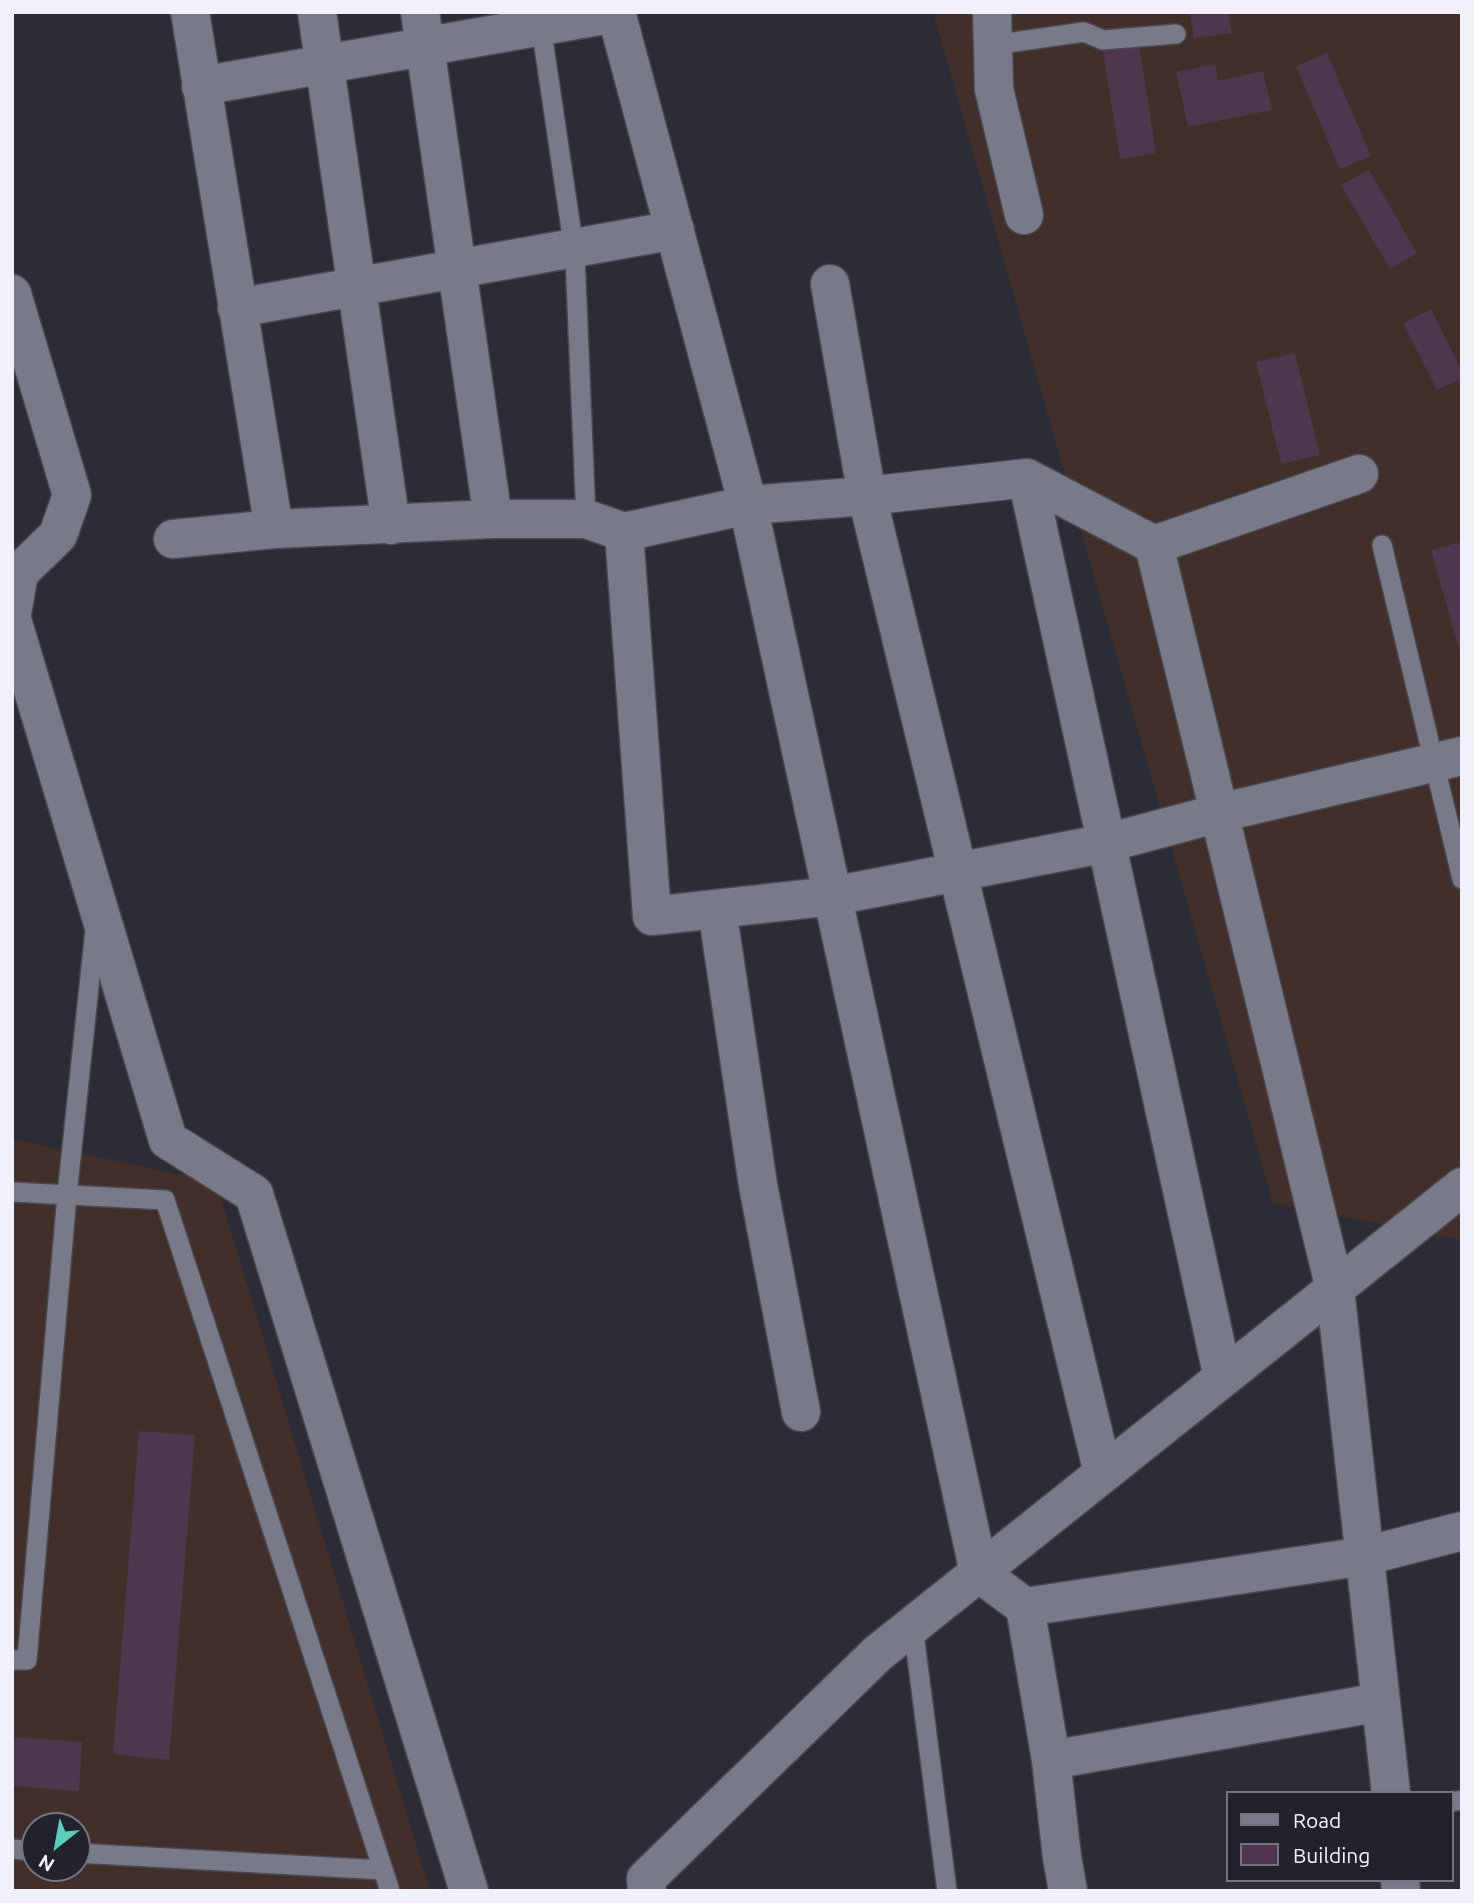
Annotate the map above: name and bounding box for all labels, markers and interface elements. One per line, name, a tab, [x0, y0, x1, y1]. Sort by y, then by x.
legend	[1226, 1791, 1453, 1882]
text: Road	[1293, 1808, 1341, 1832]
north arrow	[21, 1812, 91, 1882]
text: Building	[1293, 1843, 1370, 1867]
text: N	[34, 1850, 58, 1876]

